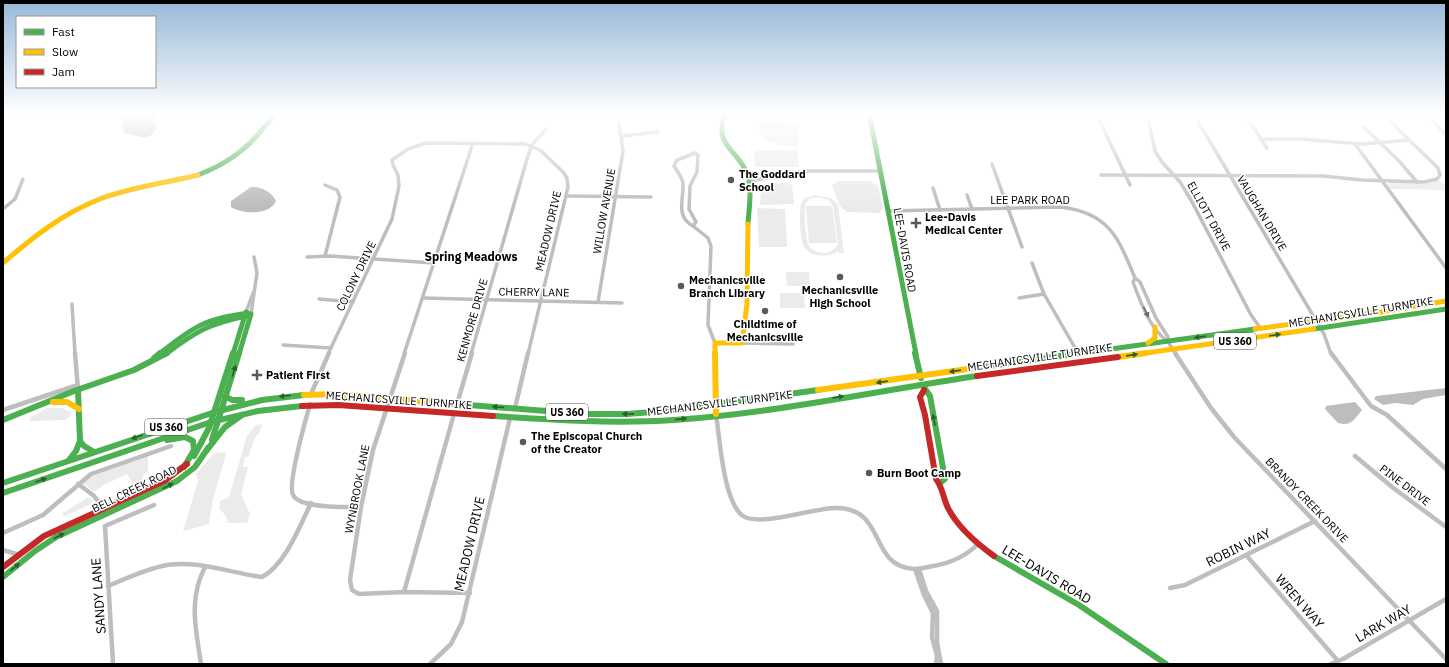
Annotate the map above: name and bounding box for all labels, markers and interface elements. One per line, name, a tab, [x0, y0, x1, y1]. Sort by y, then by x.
legend	[16, 16, 156, 88]
text: Fast	[52, 24, 75, 39]
text: Slow	[52, 44, 78, 59]
text: Jam	[52, 64, 75, 79]
street label: WILLOW AVENUE	[590, 167, 618, 255]
place label: The Goddard School	[739, 167, 806, 194]
street label: VAUGHAN DRIVE	[1234, 173, 1290, 253]
marker: The Goddard School	[726, 175, 736, 185]
street label: ELLIOTT DRIVE	[1184, 179, 1234, 253]
street label: MEADOW DRIVE	[532, 190, 564, 272]
street label: LEE PARK ROAD	[990, 193, 1070, 207]
street label: LEE-DAVIS ROAD	[891, 207, 919, 293]
place label: Lee-Davis Medical Center	[925, 210, 1003, 237]
marker: Lee-Davis Medical Center	[910, 217, 922, 229]
street label: COLONY DRIVE	[333, 239, 379, 313]
district label: Spring Meadows	[424, 249, 518, 264]
marker: Mechanicsville High School	[835, 272, 845, 282]
place label: Mechanicsville Branch Library	[689, 273, 765, 300]
street label: KENMORE DRIVE	[453, 277, 491, 363]
marker: Mechanicsville Branch Library	[676, 281, 686, 291]
place label: Mechanicsville High School	[802, 283, 878, 310]
street label: CHERRY LANE	[498, 284, 570, 300]
street label: MECHANICSVILLE TURNPIKE	[1288, 294, 1434, 330]
marker: Childtime of Mechanicsville	[760, 306, 770, 316]
one-way arrow	[1143, 307, 1149, 318]
place label: Childtime of Mechanicsville	[727, 317, 803, 344]
one-way arrow	[1269, 332, 1281, 338]
road number: US 360	[1214, 333, 1256, 349]
one-way arrow	[1194, 334, 1206, 340]
street label: MECHANICSVILLE TURNPIKE	[966, 340, 1114, 374]
one-way arrow	[1126, 352, 1138, 358]
one-way arrow	[231, 365, 237, 377]
place label: Patient First	[266, 368, 330, 382]
one-way arrow	[949, 368, 961, 374]
marker: Patient First	[251, 369, 263, 381]
one-way arrow	[876, 379, 888, 385]
street label: MECHANICSVILLE TURNPIKE	[646, 387, 794, 419]
street label: MECHANICSVILLE TURNPIKE	[325, 388, 473, 412]
one-way arrow	[279, 393, 291, 399]
one-way arrow	[832, 394, 844, 400]
one-way arrow	[492, 404, 504, 411]
road number: US 360	[546, 404, 588, 420]
one-way arrow	[621, 411, 634, 417]
one-way arrow	[930, 414, 936, 426]
one-way arrow	[675, 416, 687, 422]
road number: US 360	[145, 419, 187, 435]
place label: The Episcopal Church of the Creator	[531, 429, 642, 456]
one-way arrow	[131, 434, 143, 440]
marker: The Episcopal Church of the Creator	[518, 437, 528, 447]
street label: WYNBROOK LANE	[342, 443, 372, 535]
street label: BRANDY CREEK DRIVE	[1263, 454, 1351, 546]
street label: PINE DRIVE	[1377, 461, 1433, 509]
street label: BELL CREEK ROAD	[89, 462, 179, 516]
place label: Burn Boot Camp	[877, 466, 961, 480]
marker: Burn Boot Camp	[864, 468, 874, 478]
one-way arrow	[35, 476, 47, 482]
one-way arrow	[162, 483, 174, 489]
street label: MEADOW DRIVE	[450, 495, 489, 593]
street label: ROBIN WAY	[1203, 524, 1274, 570]
one-way arrow	[53, 533, 65, 539]
street label: LEE-DAVIS ROAD	[999, 541, 1095, 608]
street label: SANDY LANE	[87, 557, 110, 634]
one-way arrow	[9, 562, 20, 571]
street label: WREN WAY	[1271, 571, 1328, 632]
street label: LARK WAY	[1352, 601, 1414, 646]

